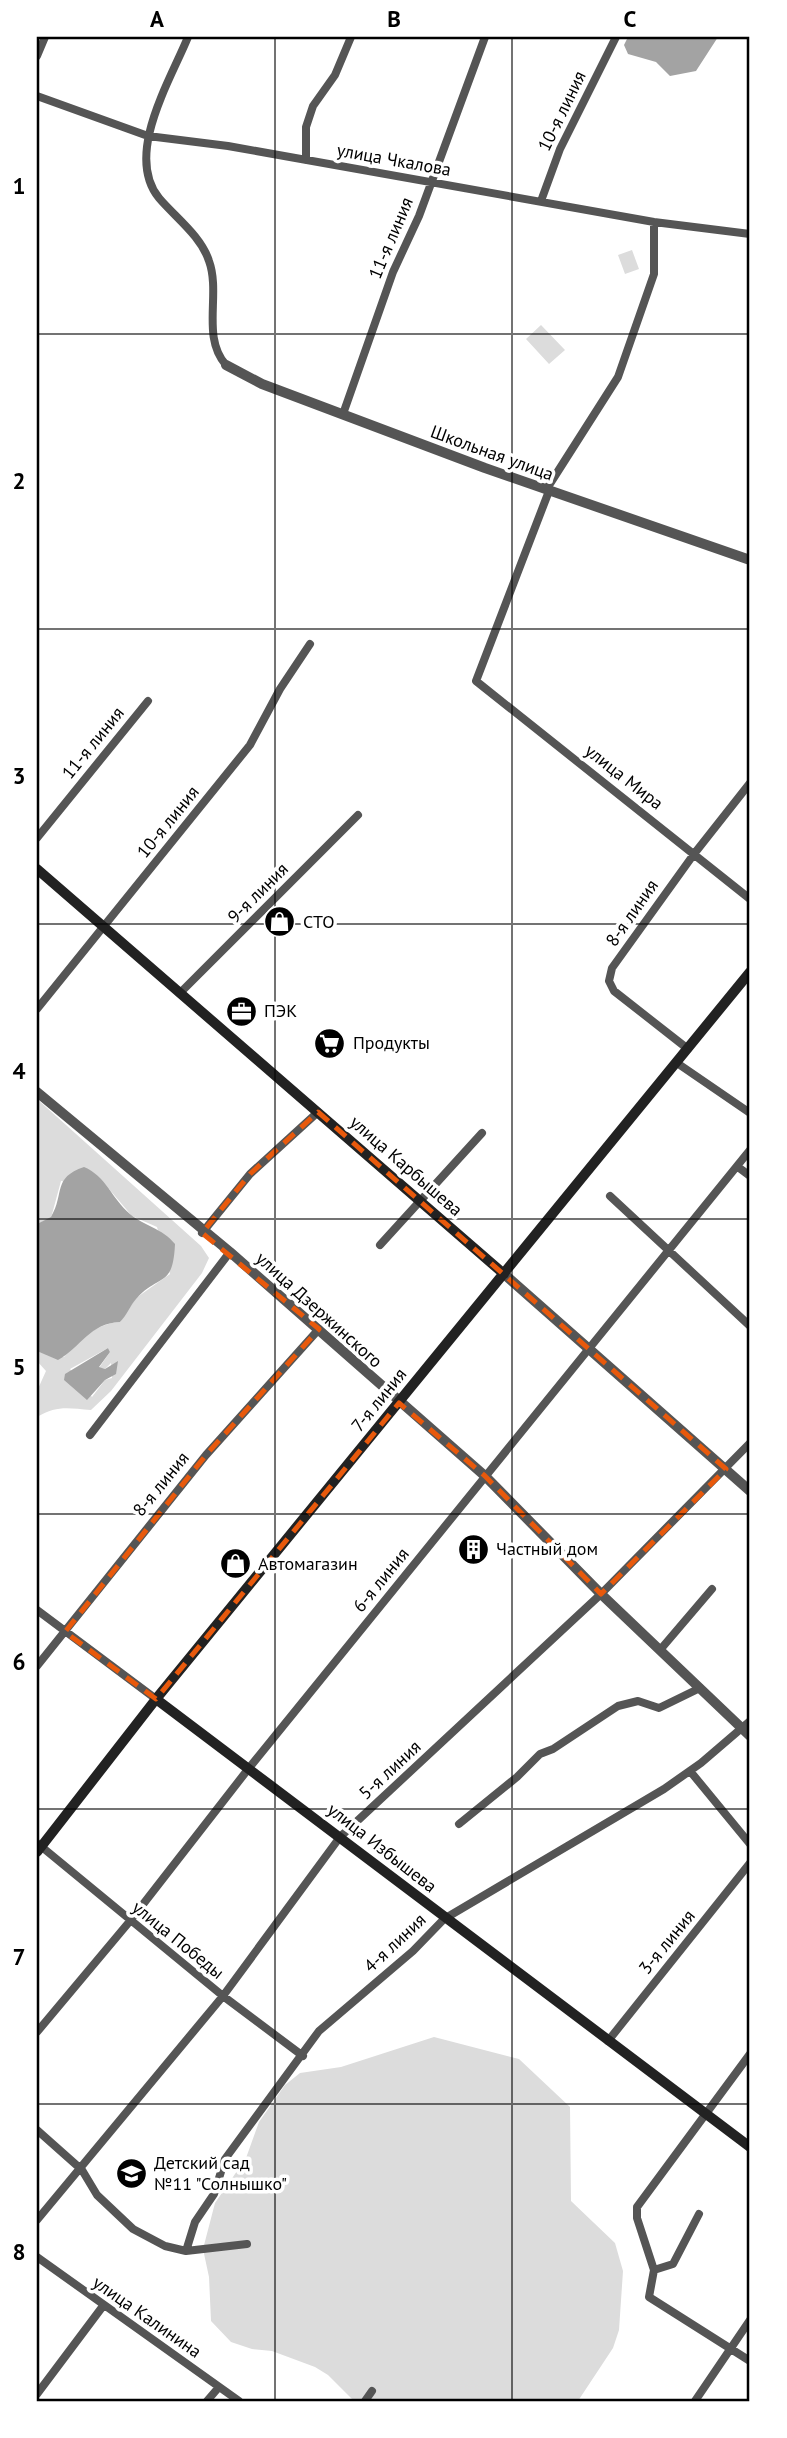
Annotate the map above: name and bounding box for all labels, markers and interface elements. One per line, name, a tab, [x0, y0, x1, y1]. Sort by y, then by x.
text: A	[150, 4, 164, 33]
text: B	[387, 4, 401, 33]
text: C	[624, 4, 637, 33]
street label: 10-я линия	[532, 67, 591, 155]
street label: улица Чкалова	[335, 138, 453, 181]
text: 1	[12, 171, 26, 200]
street label: 11-я линия	[363, 194, 418, 282]
street label: Школьная улица	[428, 420, 557, 485]
text: 2	[12, 466, 26, 495]
street label: 11-я линия	[56, 702, 129, 784]
street label: улица Мира	[580, 739, 668, 814]
text: 3	[12, 761, 26, 790]
street label: 10-я линия	[131, 781, 204, 863]
street label: 9-я линия	[222, 857, 293, 928]
street label: 8-я линия	[600, 875, 663, 951]
shop icon: СТО	[263, 905, 297, 939]
place label: СТО	[303, 910, 335, 933]
office icon: ПЭК	[224, 994, 258, 1028]
place label: ПЭК	[264, 999, 297, 1022]
supermarket icon: Продукты	[313, 1026, 347, 1060]
place label: Продукты	[353, 1031, 430, 1054]
text: 4	[12, 1056, 26, 1085]
street label: улица Карбышева	[345, 1110, 467, 1221]
street label: улица Дзержинского	[251, 1247, 387, 1373]
text: 5	[12, 1352, 26, 1381]
street label: 7-я линия	[346, 1363, 411, 1436]
street label: 8-я линия	[128, 1447, 194, 1521]
building icon: Частный дом	[456, 1532, 490, 1566]
place label: Частный дом	[496, 1537, 598, 1560]
street label: 6-я линия	[348, 1543, 414, 1617]
shop icon: Автомагазин	[218, 1547, 252, 1581]
place label: Автомагазин	[258, 1552, 358, 1575]
text: 6	[12, 1647, 26, 1676]
street label: 5-я линия	[354, 1735, 426, 1804]
street label: улица Избышева	[323, 1798, 442, 1898]
street label: улица Победы	[128, 1895, 229, 1984]
street label: 3-я линия	[634, 1905, 700, 1979]
street label: 4-я линия	[359, 1908, 431, 1977]
text: 7	[12, 1942, 26, 1971]
place label: Детский сад №11 "Солнышко"	[154, 2151, 287, 2195]
school or university icon: Детский сад №11 "Солнышко"	[114, 2156, 148, 2190]
text: 8	[12, 2237, 26, 2266]
street label: улица Калинина	[88, 2271, 206, 2363]

